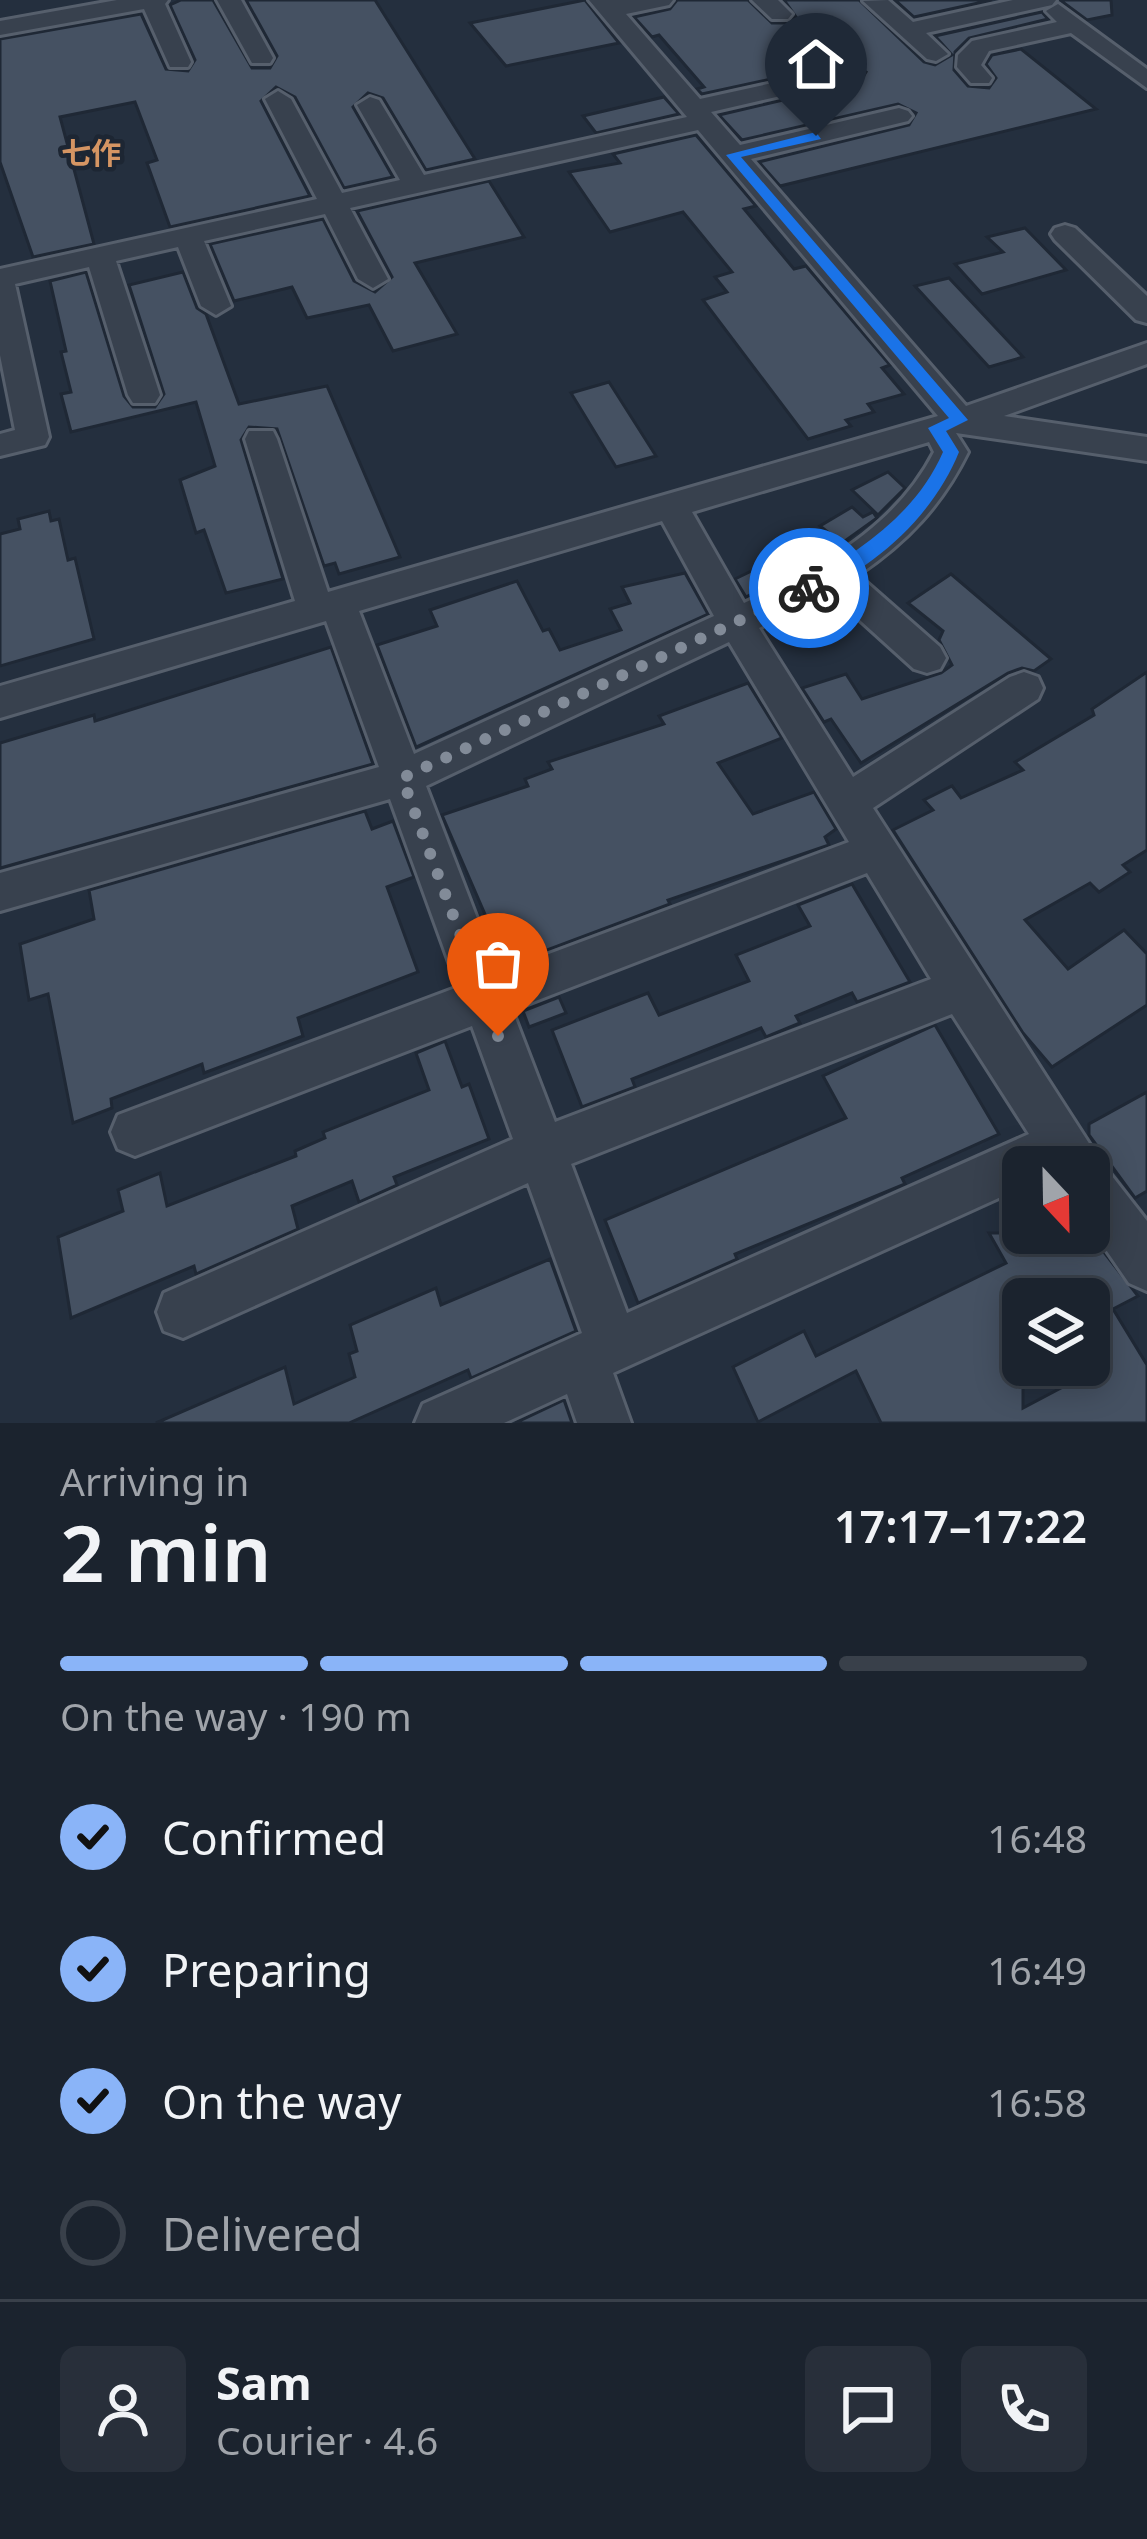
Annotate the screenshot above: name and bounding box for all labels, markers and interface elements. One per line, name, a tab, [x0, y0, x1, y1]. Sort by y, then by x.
pin	[765, 13, 867, 136]
icon: home	[783, 31, 849, 97]
district label: 七作	[61, 132, 121, 173]
courier	[749, 528, 869, 648]
icon: bike	[776, 555, 842, 621]
pin	[447, 913, 549, 1036]
icon: bag	[465, 931, 531, 997]
north arrow	[1002, 1146, 1110, 1254]
map controls	[1002, 1146, 1110, 1386]
button: layers	[1002, 1278, 1110, 1386]
text: Arriving in	[60, 1454, 249, 1507]
text: 17:17–17:22	[834, 1495, 1087, 1556]
text: 2 min	[60, 1499, 272, 1605]
text: On the way · 190 m	[60, 1689, 412, 1742]
icon: check	[60, 1804, 126, 1870]
text: Confirmed	[162, 1807, 386, 1868]
text: 16:48	[987, 1811, 1087, 1864]
icon: check	[60, 1936, 126, 2002]
text: Preparing	[162, 1939, 371, 2000]
text: 16:49	[987, 1943, 1087, 1996]
icon: check	[60, 2068, 126, 2134]
text: On the way	[162, 2071, 401, 2132]
text: 16:58	[987, 2075, 1087, 2128]
text: Delivered	[162, 2203, 362, 2264]
button: person	[60, 2346, 186, 2472]
button: chat	[805, 2346, 931, 2472]
button: phone	[961, 2346, 1087, 2472]
text: Sam	[216, 2352, 312, 2413]
text: Courier · 4.6	[216, 2413, 438, 2466]

